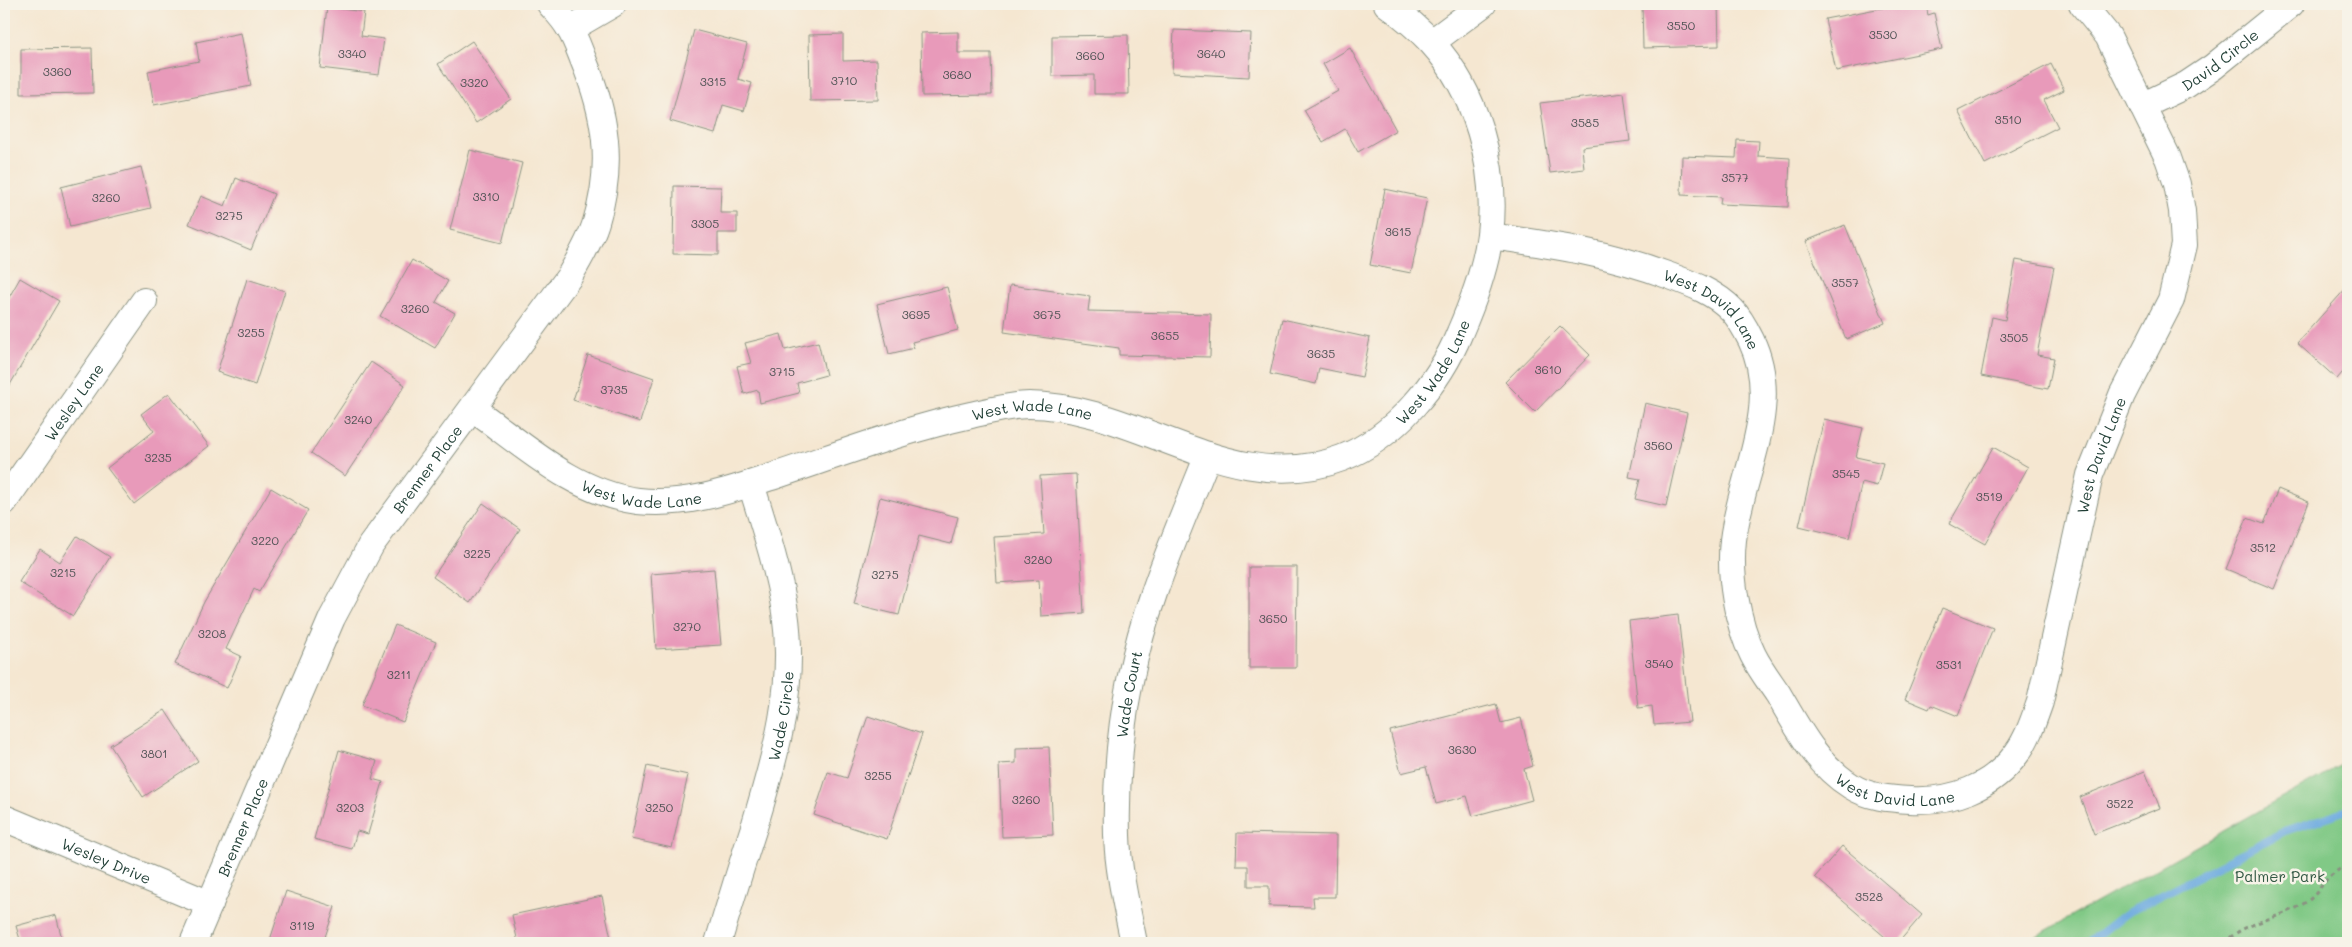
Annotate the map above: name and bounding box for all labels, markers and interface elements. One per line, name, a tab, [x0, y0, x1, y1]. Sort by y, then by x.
house number: 3550	[1667, 17, 1696, 33]
street label: David Circle	[2178, 24, 2262, 95]
house number: 3530	[1869, 26, 1898, 42]
house number: 3340	[338, 45, 367, 61]
house number: 3640	[1197, 45, 1226, 61]
house number: 3660	[1076, 47, 1105, 63]
house number: 3360	[43, 63, 72, 79]
house number: 3680	[943, 66, 972, 82]
house number: 3710	[831, 72, 858, 88]
house number: 3315	[700, 73, 726, 89]
house number: 3320	[460, 74, 489, 90]
house number: 3510	[1995, 111, 2022, 127]
house number: 3585	[1571, 114, 1599, 130]
house number: 3577	[1721, 169, 1749, 185]
house number: 3310	[473, 188, 500, 204]
house number: 3260	[92, 189, 121, 205]
house number: 3275	[215, 207, 243, 223]
house number: 3305	[691, 215, 719, 231]
house number: 3615	[1385, 223, 1411, 239]
street label: West David Lane	[1661, 265, 1764, 353]
house number: 3557	[1831, 274, 1859, 290]
house number: 3260	[401, 300, 430, 316]
house number: 3695	[902, 306, 930, 322]
house number: 3675	[1033, 306, 1061, 322]
street label: West Wade Lane	[1391, 317, 1474, 429]
house number: 3255	[237, 324, 265, 340]
house number: 3655	[1151, 327, 1179, 343]
house number: 3505	[2000, 329, 2028, 345]
house number: 3635	[1307, 345, 1335, 361]
street label: Wesley Lane	[40, 359, 108, 445]
house number: 3610	[1534, 361, 1562, 377]
house number: 3715	[769, 363, 795, 379]
house number: 3735	[600, 381, 628, 397]
street label: West David Lane	[2072, 394, 2130, 515]
street label: West Wade Lane	[970, 395, 1095, 425]
house number: 3240	[344, 411, 373, 427]
street label: Brenner Place	[388, 421, 467, 517]
house number: 3560	[1644, 437, 1673, 453]
house number: 3235	[144, 449, 172, 465]
house number: 3545	[1832, 465, 1860, 481]
street label: West Wade Lane	[578, 475, 703, 512]
house number: 3519	[1976, 488, 2002, 504]
house number: 3220	[251, 532, 279, 548]
house number: 3512	[2250, 539, 2276, 555]
house number: 3225	[463, 545, 491, 561]
house number: 3280	[1024, 551, 1053, 567]
house number: 3215	[50, 564, 76, 580]
house number: 3275	[871, 566, 899, 582]
house number: 3650	[1259, 610, 1288, 626]
house number: 3270	[673, 618, 701, 634]
house number: 3208	[198, 625, 226, 641]
street label: Wade Court	[1111, 649, 1146, 739]
house number: 3540	[1645, 655, 1674, 671]
house number: 3531	[1936, 656, 1962, 672]
house number: 3211	[387, 666, 411, 682]
street label: Wade Circle	[763, 670, 798, 763]
house number: 3630	[1448, 741, 1477, 757]
house number: 3801	[140, 745, 168, 761]
house number: 3255	[864, 767, 892, 783]
street label: West David Lane	[1832, 769, 1957, 810]
street label: Brenner Place	[213, 775, 272, 879]
house number: 3260	[1012, 791, 1041, 807]
house number: 3522	[2106, 795, 2134, 811]
house number: 3203	[336, 799, 364, 815]
house number: 3250	[645, 799, 674, 815]
street label: Wesley Drive	[59, 833, 154, 888]
park label: Palmer Park	[2235, 866, 2325, 886]
house number: 3528	[1855, 888, 1883, 904]
house number: 3119	[290, 917, 314, 933]

